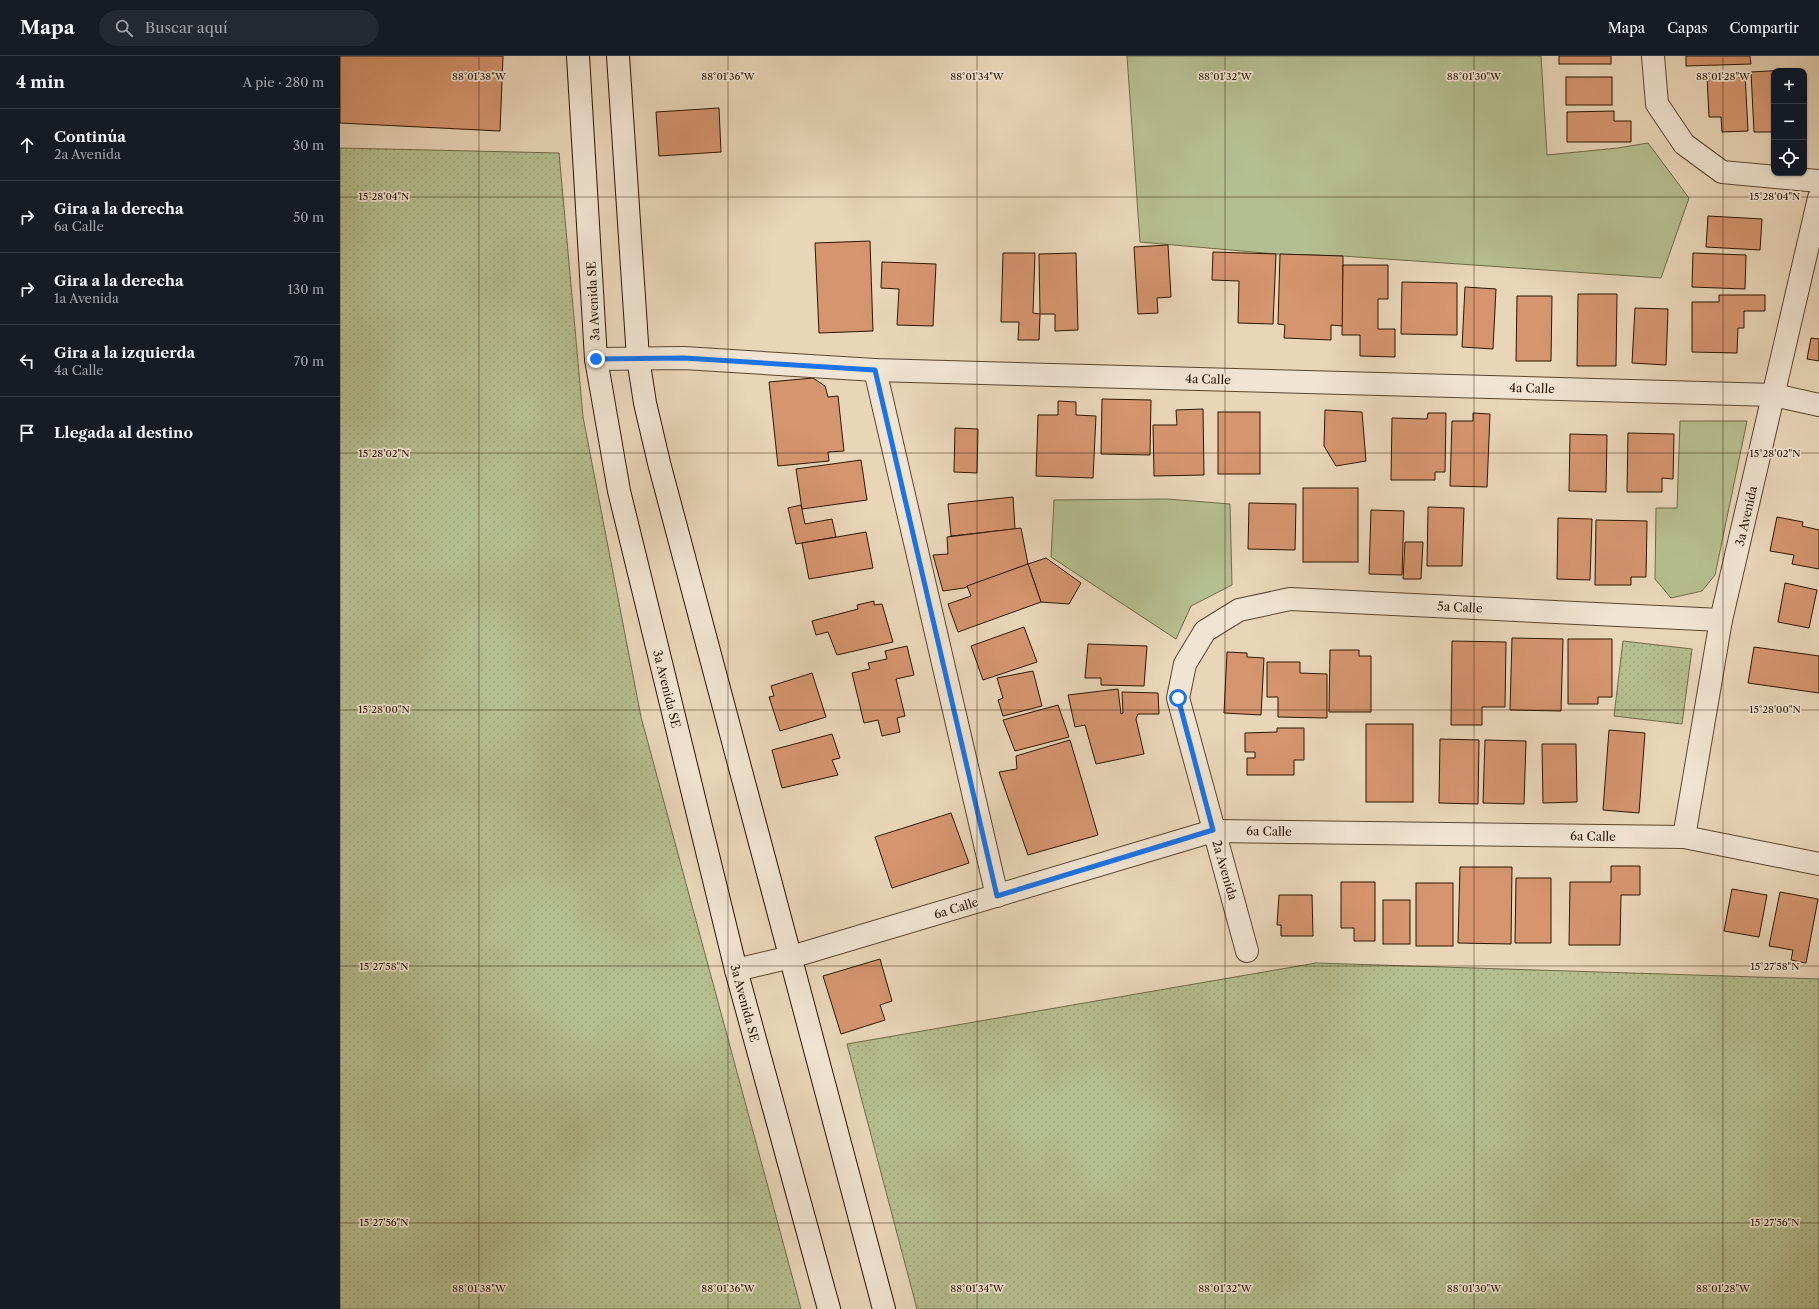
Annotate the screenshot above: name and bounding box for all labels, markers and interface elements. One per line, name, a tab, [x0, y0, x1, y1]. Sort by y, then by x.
search box	[99, 10, 379, 46]
text: Mapa	[20, 16, 75, 39]
icon: search	[113, 17, 135, 39]
text: Buscar aquí	[145, 18, 228, 37]
text: Mapa	[1608, 19, 1645, 37]
text: Capas	[1667, 19, 1708, 37]
text: Compartir	[1730, 19, 1799, 37]
map controls	[1771, 68, 1807, 176]
button: +	[1771, 68, 1807, 104]
text: 88°01'38"W	[452, 70, 507, 83]
text: 88°01'36"W	[701, 70, 756, 83]
text: 88°01'34"W	[950, 70, 1005, 83]
text: 88°01'32"W	[1198, 70, 1253, 83]
text: 88°01'30"W	[1447, 70, 1502, 83]
text: 88°01'28"W	[1696, 70, 1751, 83]
text: 4 min	[16, 72, 65, 92]
text: A pie · 280 m	[243, 74, 324, 90]
button: −	[1771, 104, 1807, 140]
text: Continúa	[54, 127, 126, 146]
icon: ahead	[16, 134, 38, 156]
text: 30 m	[293, 137, 324, 153]
button: locate	[1771, 140, 1807, 176]
text: 2a Avenida	[54, 146, 121, 162]
text: 15°28'04"N	[359, 190, 409, 203]
text: 15°28'04"N	[1750, 190, 1800, 203]
text: Gira a la derecha	[54, 199, 184, 218]
icon: right	[16, 206, 38, 228]
text: 50 m	[293, 209, 324, 225]
text: 6a Calle	[54, 218, 104, 234]
street label: 3a Avenida SE	[583, 261, 603, 341]
text: Gira a la derecha	[54, 271, 184, 290]
icon: right	[16, 278, 38, 300]
text: 130 m	[288, 281, 324, 297]
text: 1a Avenida	[54, 290, 119, 306]
text: Gira a la izquierda	[54, 343, 195, 362]
icon: left	[16, 350, 38, 372]
route end	[587, 350, 605, 368]
text: 70 m	[294, 353, 324, 369]
text: 4a Calle	[54, 362, 104, 378]
street label: 4a Calle	[1185, 371, 1231, 387]
street label: 4a Calle	[1509, 380, 1555, 396]
icon: arrive	[16, 422, 38, 444]
text: Llegada al destino	[54, 423, 193, 442]
text: 15°28'02"N	[359, 447, 409, 460]
text: 15°28'02"N	[1750, 447, 1800, 460]
street label: 3a Avenida	[1732, 484, 1760, 548]
street label: 5a Calle	[1437, 598, 1483, 616]
street label: 3a Avenida SE	[650, 648, 684, 730]
route start	[1169, 689, 1187, 707]
text: 15°28'00"N	[358, 703, 410, 716]
text: 15°28'00"N	[1749, 703, 1801, 716]
street label: 6a Calle	[1246, 823, 1292, 839]
street label: 6a Calle	[1570, 828, 1616, 844]
street label: 2a Avenida	[1209, 838, 1241, 902]
street label: 6a Calle	[932, 894, 980, 922]
text: 15°27'58"N	[359, 960, 409, 973]
text: 15°27'58"N	[1750, 960, 1800, 973]
street label: 3a Avenida SE	[727, 962, 763, 1044]
text: 15°27'56"N	[360, 1216, 408, 1229]
text: 15°27'56"N	[1751, 1216, 1799, 1229]
text: 88°01'38"W	[452, 1282, 507, 1295]
text: 88°01'36"W	[701, 1282, 756, 1295]
text: 88°01'34"W	[950, 1282, 1005, 1295]
text: 88°01'32"W	[1198, 1282, 1253, 1295]
text: 88°01'30"W	[1447, 1282, 1502, 1295]
text: 88°01'28"W	[1696, 1282, 1751, 1295]

